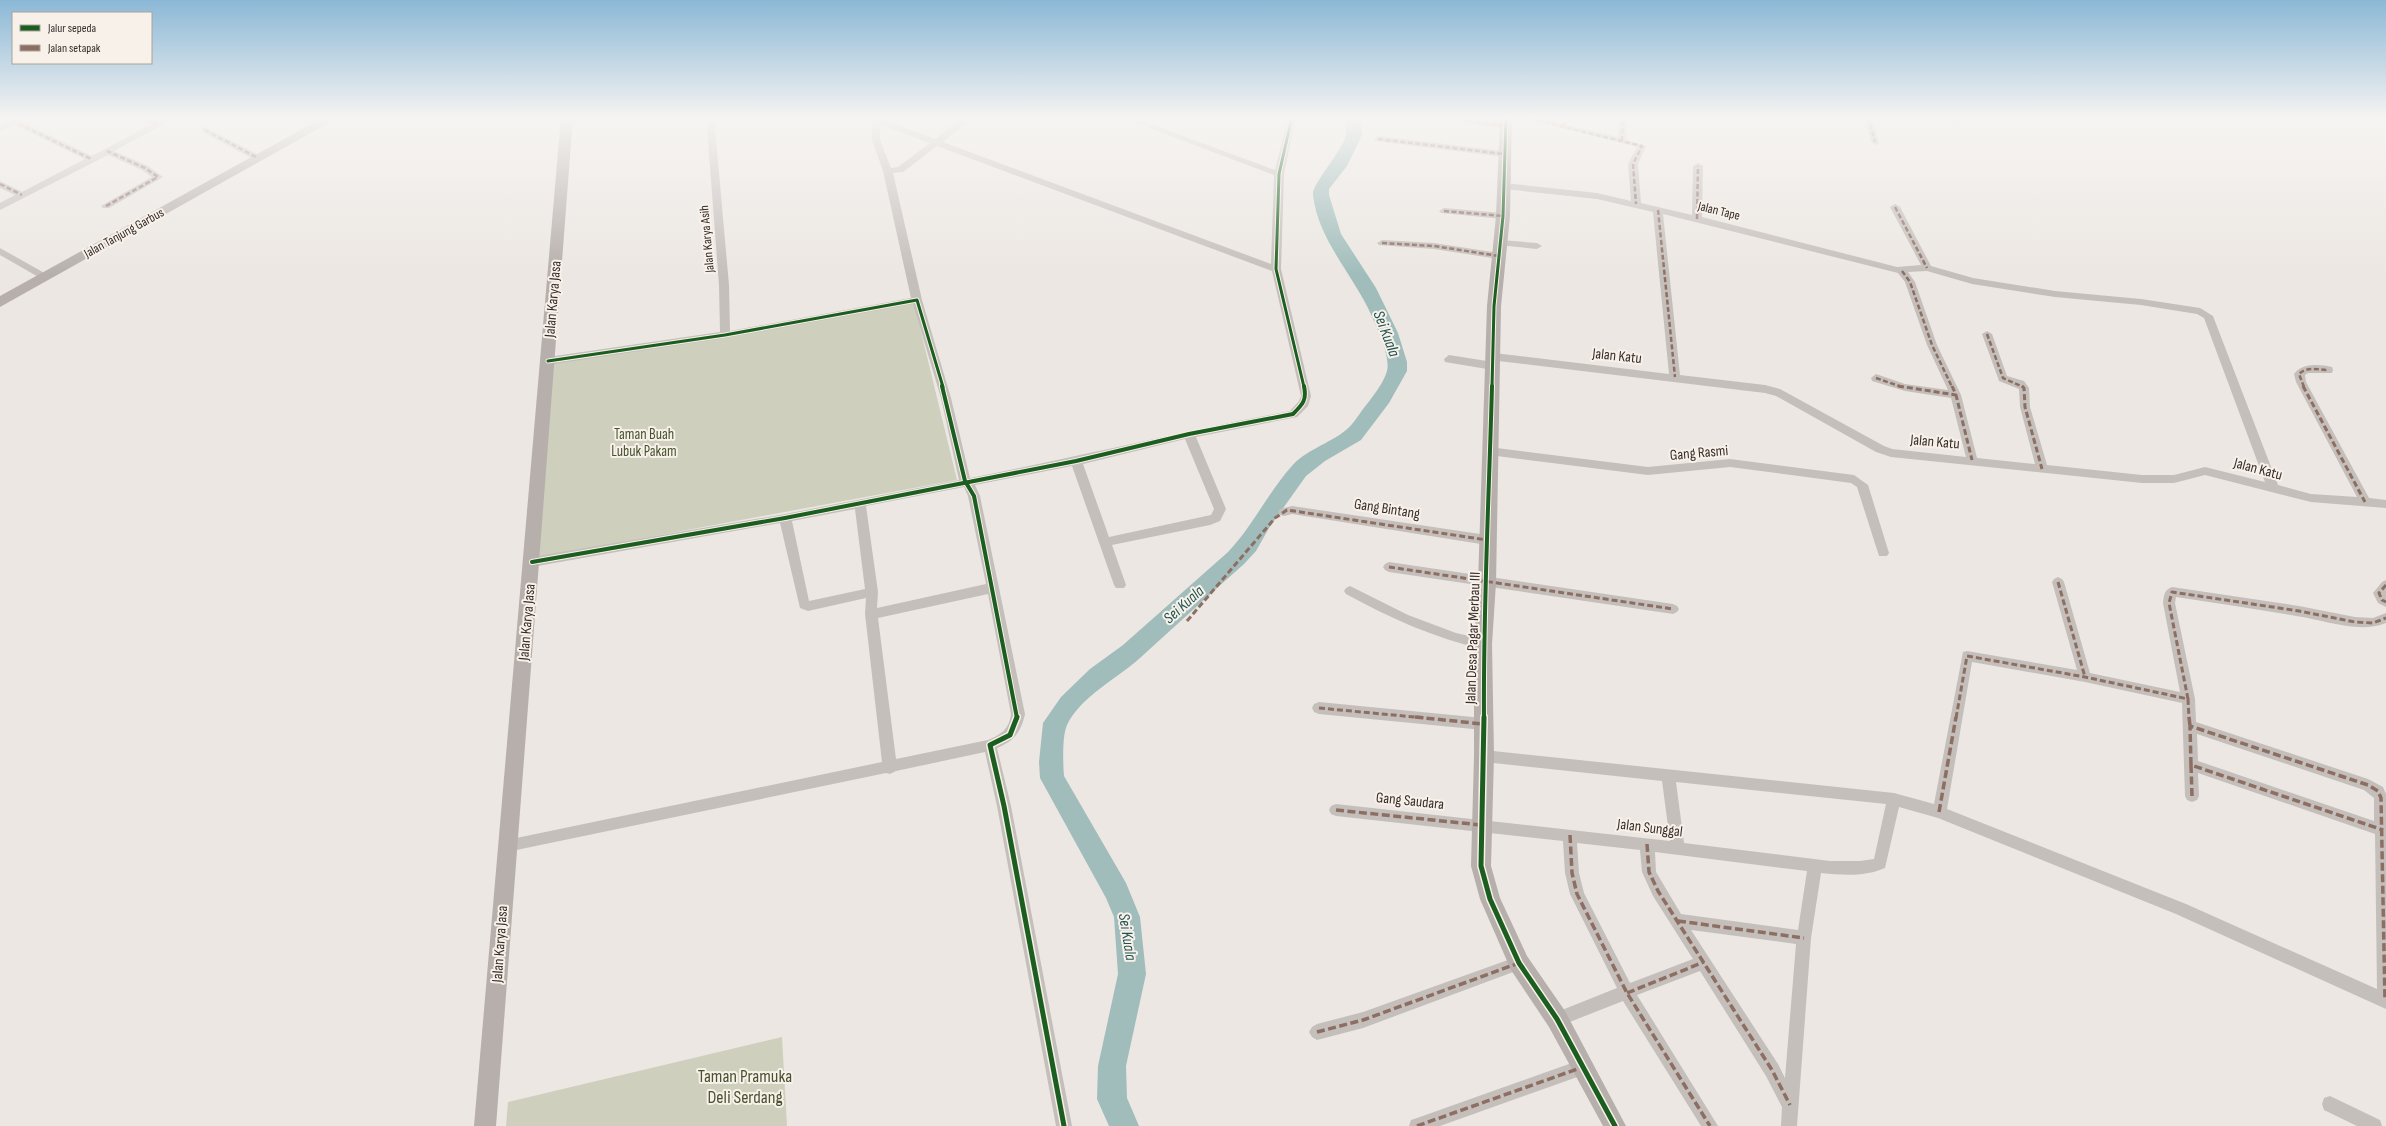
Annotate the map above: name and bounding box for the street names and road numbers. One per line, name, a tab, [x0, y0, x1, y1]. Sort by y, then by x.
street label: Jalan Tape	[1695, 198, 1742, 224]
street label: Jalan Tanjung Garbus	[80, 204, 167, 262]
street label: Jalan Karya Asih	[696, 205, 718, 274]
street label: Jalan Karya Jasa	[540, 260, 566, 339]
street label: Jalan Katu	[1590, 344, 1643, 368]
street label: Jalan Katu	[1908, 430, 1961, 454]
street label: Gang Rasmi	[1669, 441, 1729, 465]
street label: Jalan Katu	[2231, 453, 2284, 485]
street label: Gang Bintang	[1353, 494, 1421, 524]
street label: Jalan Desa Pagar Merbau III	[1461, 572, 1485, 705]
street label: Jalan Karya Jasa	[514, 583, 540, 662]
street label: Gang Saudara	[1375, 788, 1445, 814]
street label: Jalan Sunggal	[1615, 814, 1684, 841]
street label: Jalan Karya Jasa	[488, 905, 512, 984]

